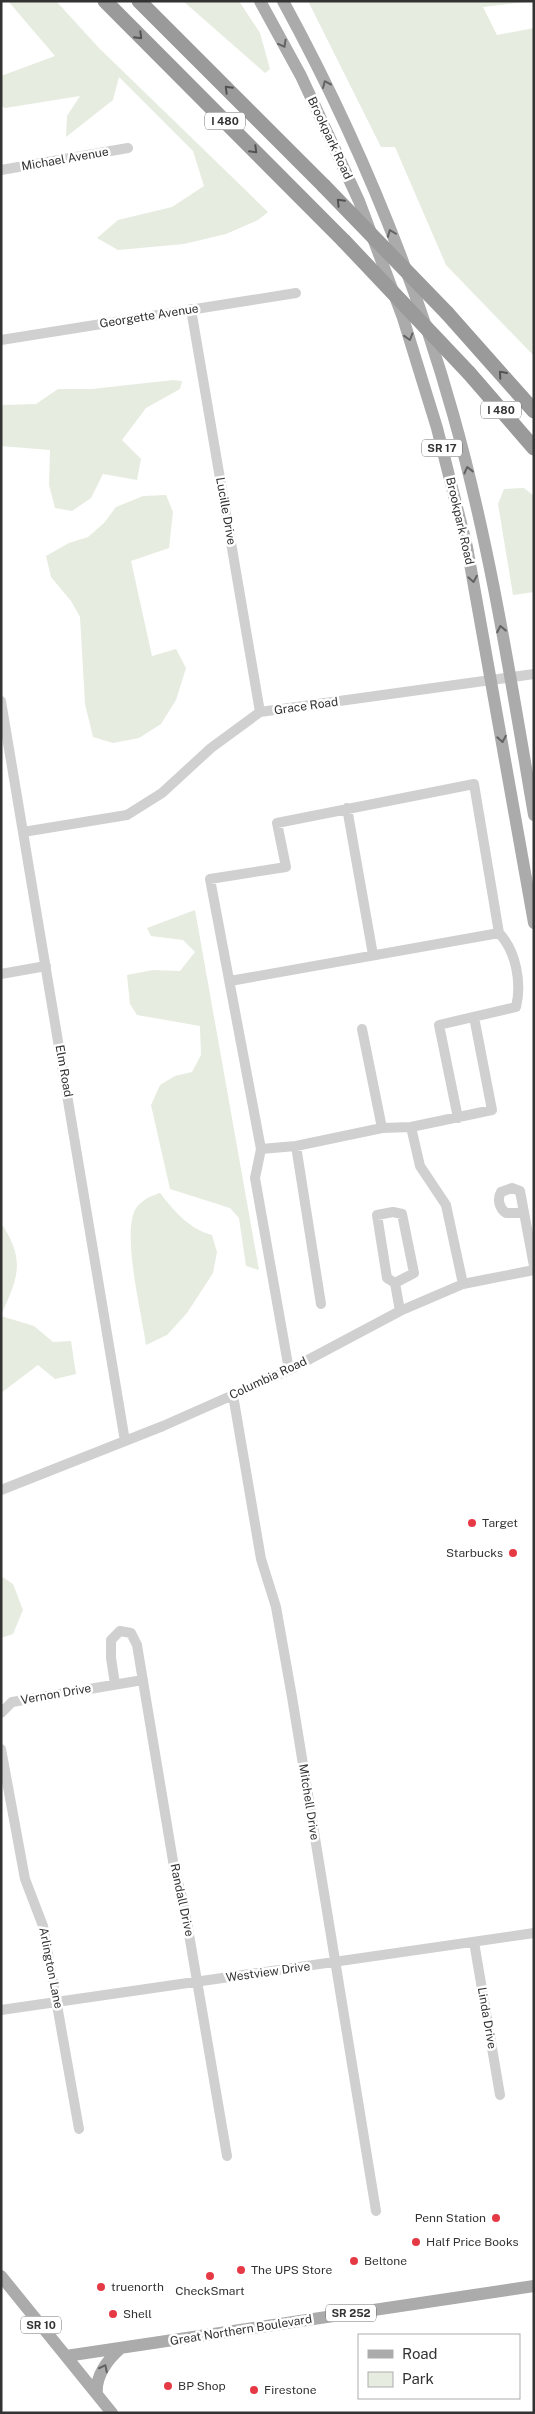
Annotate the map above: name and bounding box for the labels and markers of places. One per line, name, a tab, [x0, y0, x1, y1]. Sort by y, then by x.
place label: Target	[482, 1516, 518, 1530]
marker: Target	[466, 1517, 478, 1529]
place label: Starbucks	[446, 1546, 503, 1560]
marker: Starbucks	[507, 1547, 519, 1559]
place label: Penn Station	[415, 2211, 486, 2225]
marker: Penn Station	[490, 2212, 502, 2224]
place label: Half Price Books	[426, 2235, 519, 2249]
marker: Half Price Books	[410, 2236, 422, 2248]
place label: Beltone	[364, 2254, 407, 2268]
marker: Beltone	[348, 2255, 360, 2267]
place label: The UPS Store	[251, 2263, 333, 2277]
marker: The UPS Store	[235, 2264, 247, 2276]
marker: CheckSmart	[204, 2270, 216, 2282]
place label: truenorth	[111, 2280, 164, 2294]
marker: truenorth	[95, 2281, 107, 2293]
place label: CheckSmart	[175, 2284, 245, 2298]
place label: Shell	[123, 2307, 152, 2321]
marker: Shell	[107, 2308, 119, 2320]
place label: BP Shop	[178, 2379, 226, 2393]
marker: BP Shop	[162, 2380, 174, 2392]
place label: Firestone	[264, 2383, 317, 2397]
marker: Firestone	[248, 2384, 260, 2396]

